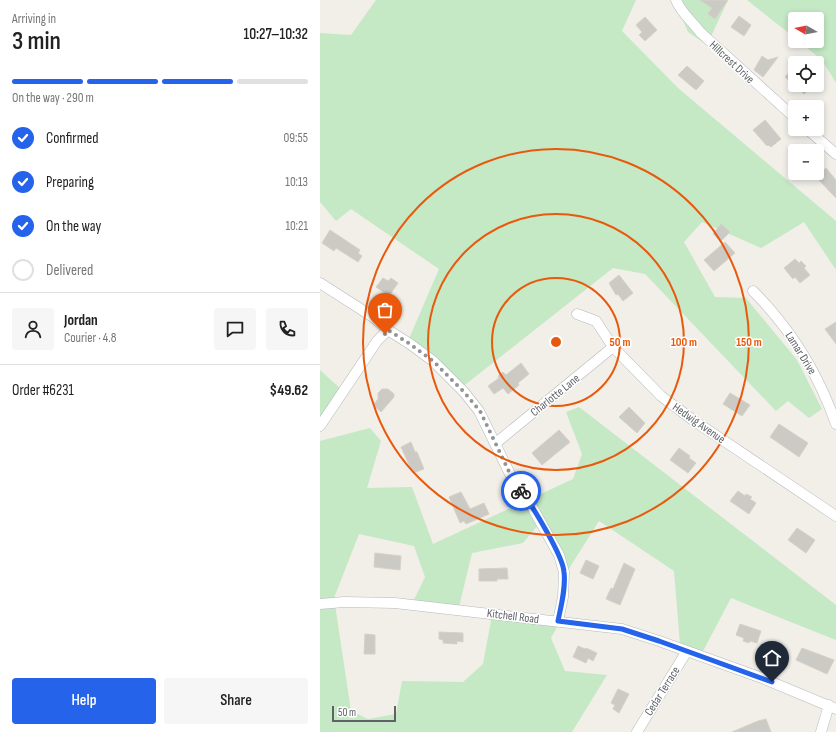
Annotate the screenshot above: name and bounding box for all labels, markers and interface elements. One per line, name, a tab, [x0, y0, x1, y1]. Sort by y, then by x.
text: Arriving in	[12, 11, 56, 27]
north arrow	[788, 12, 824, 48]
map controls	[788, 12, 824, 180]
text: 10:27–10:32	[244, 25, 308, 44]
text: 3 min	[12, 26, 61, 57]
street label: Hillcrest Drive	[706, 38, 758, 87]
button: locate	[788, 56, 824, 92]
text: On the way · 290 m	[12, 90, 94, 106]
button: +	[788, 100, 824, 136]
icon: check	[12, 127, 34, 149]
text: Confirmed	[46, 129, 99, 148]
text: 09:55	[284, 130, 308, 146]
button: −	[788, 144, 824, 180]
icon: check	[12, 171, 34, 193]
text: Preparing	[46, 173, 94, 192]
text: 10:13	[285, 174, 308, 190]
icon: check	[12, 215, 34, 237]
text: On the way	[46, 217, 101, 236]
text: 10:21	[285, 218, 308, 234]
text: Delivered	[46, 261, 93, 280]
pin	[368, 293, 402, 334]
icon: bag	[374, 299, 396, 321]
button: person	[12, 308, 54, 350]
button: chat	[214, 308, 256, 350]
button: phone	[266, 308, 308, 350]
text: Jordan	[64, 311, 98, 330]
street label: Lamar Drive	[782, 329, 820, 378]
text: Courier · 4.8	[64, 330, 116, 346]
centre of rings	[549, 335, 563, 349]
text: 50 m	[610, 335, 630, 350]
text: 100 m	[671, 335, 697, 350]
text: 150 m	[736, 335, 762, 350]
street label: Charlotte Lane	[528, 371, 583, 420]
text: Order #6231	[12, 381, 74, 400]
text: $49.62	[270, 381, 308, 400]
street label: Hedwig Avenue	[669, 400, 728, 447]
courier	[501, 471, 541, 511]
icon: bike	[510, 480, 532, 502]
street label: Kitchell Road	[486, 606, 540, 627]
pin	[755, 641, 789, 682]
icon: home	[761, 647, 783, 669]
street label: Cedar Terrace	[641, 664, 684, 719]
button: Help	[12, 678, 156, 724]
button: Share	[164, 678, 308, 724]
scale bar	[332, 704, 396, 723]
text: 50 m	[338, 706, 356, 719]

